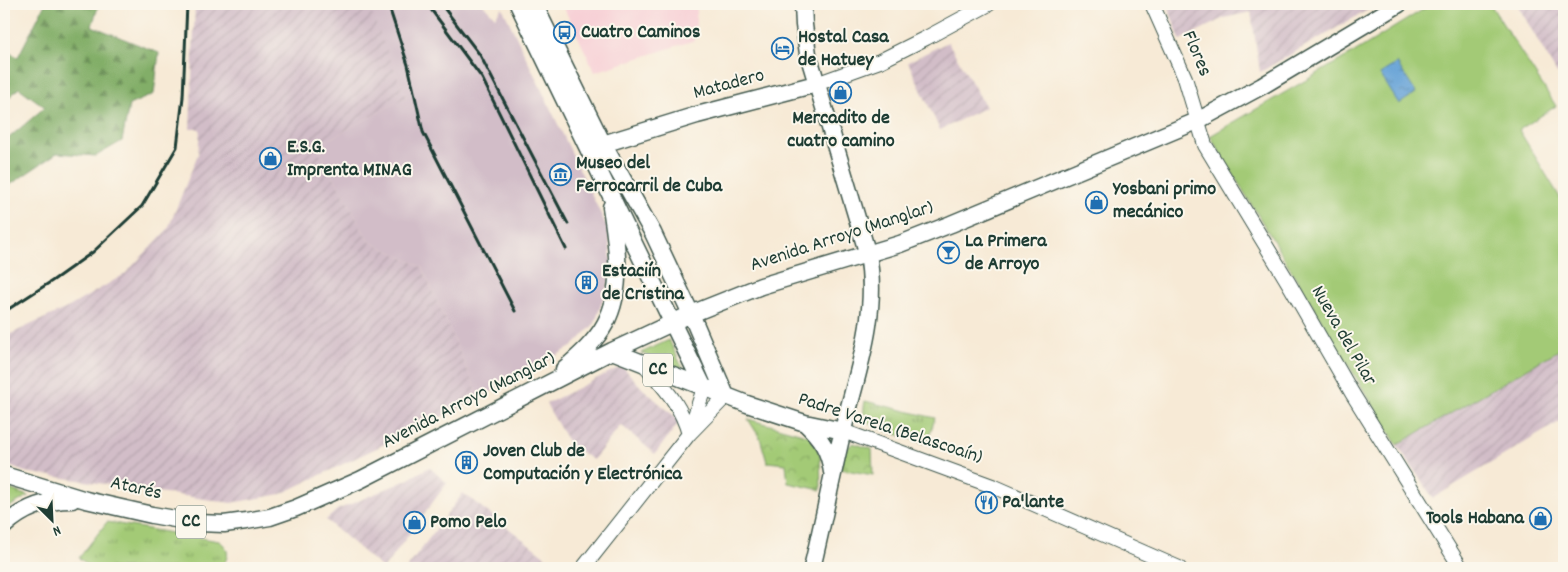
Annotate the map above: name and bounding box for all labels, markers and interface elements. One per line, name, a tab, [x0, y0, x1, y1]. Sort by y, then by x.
place label: Cuatro Caminos	[581, 19, 700, 47]
bus stop icon: Cuatro Caminos	[553, 21, 577, 45]
place label: Hostal Casa de Hatuey	[798, 24, 889, 75]
street label: Flores	[1174, 27, 1218, 81]
hotel icon: Hostal Casa de Hatuey	[770, 37, 794, 61]
street label: Matadero	[690, 62, 768, 108]
shop icon: Mercadito de cuatro camino	[829, 81, 853, 105]
place label: Mercadito de cuatro camino	[787, 105, 895, 156]
place label: E.S.G. Imprenta MINAG	[287, 134, 412, 185]
shop icon: E.S.G. Imprenta MINAG	[259, 147, 283, 171]
place label: Museo del Ferrocarril de Cuba	[576, 150, 723, 201]
museum icon: Museo del Ferrocarril de Cuba	[548, 163, 572, 187]
place label: Yosbani primo mecánico	[1112, 176, 1216, 227]
shop icon: Yosbani primo mecánico	[1085, 190, 1109, 214]
street label: Avenida Arroyo (Manglar)	[747, 194, 937, 280]
place label: La Primera de Arroyo	[965, 228, 1047, 279]
bar icon: La Primera de Arroyo	[937, 241, 961, 265]
place label: Estaciín de Cristina	[602, 258, 684, 309]
building icon: Estaciín de Cristina	[574, 271, 598, 295]
street label: Nueva del Pilar	[1303, 281, 1383, 392]
street label: Avenida Arroyo (Manglar)	[377, 345, 561, 457]
road number: CC	[643, 354, 673, 386]
street label: Padre Varela (Belascoaín)	[794, 386, 986, 472]
place label: Joven Club de Computación y Electrónica	[483, 438, 683, 489]
building icon: Joven Club de Computación y Electrónica	[455, 451, 479, 475]
street label: Atarés	[107, 469, 165, 509]
place label: Pa'lante	[1002, 489, 1064, 517]
restaurant icon: Pa'lante	[974, 491, 998, 515]
north arrow	[28, 494, 78, 544]
place label: Tools Habana	[1426, 505, 1525, 533]
road number: CC	[176, 506, 206, 538]
shop icon: Tools Habana	[1528, 507, 1552, 531]
place label: Pomo Pelo	[430, 509, 507, 537]
shop icon: Pomo Pelo	[402, 511, 426, 535]
text: N	[49, 520, 64, 541]

